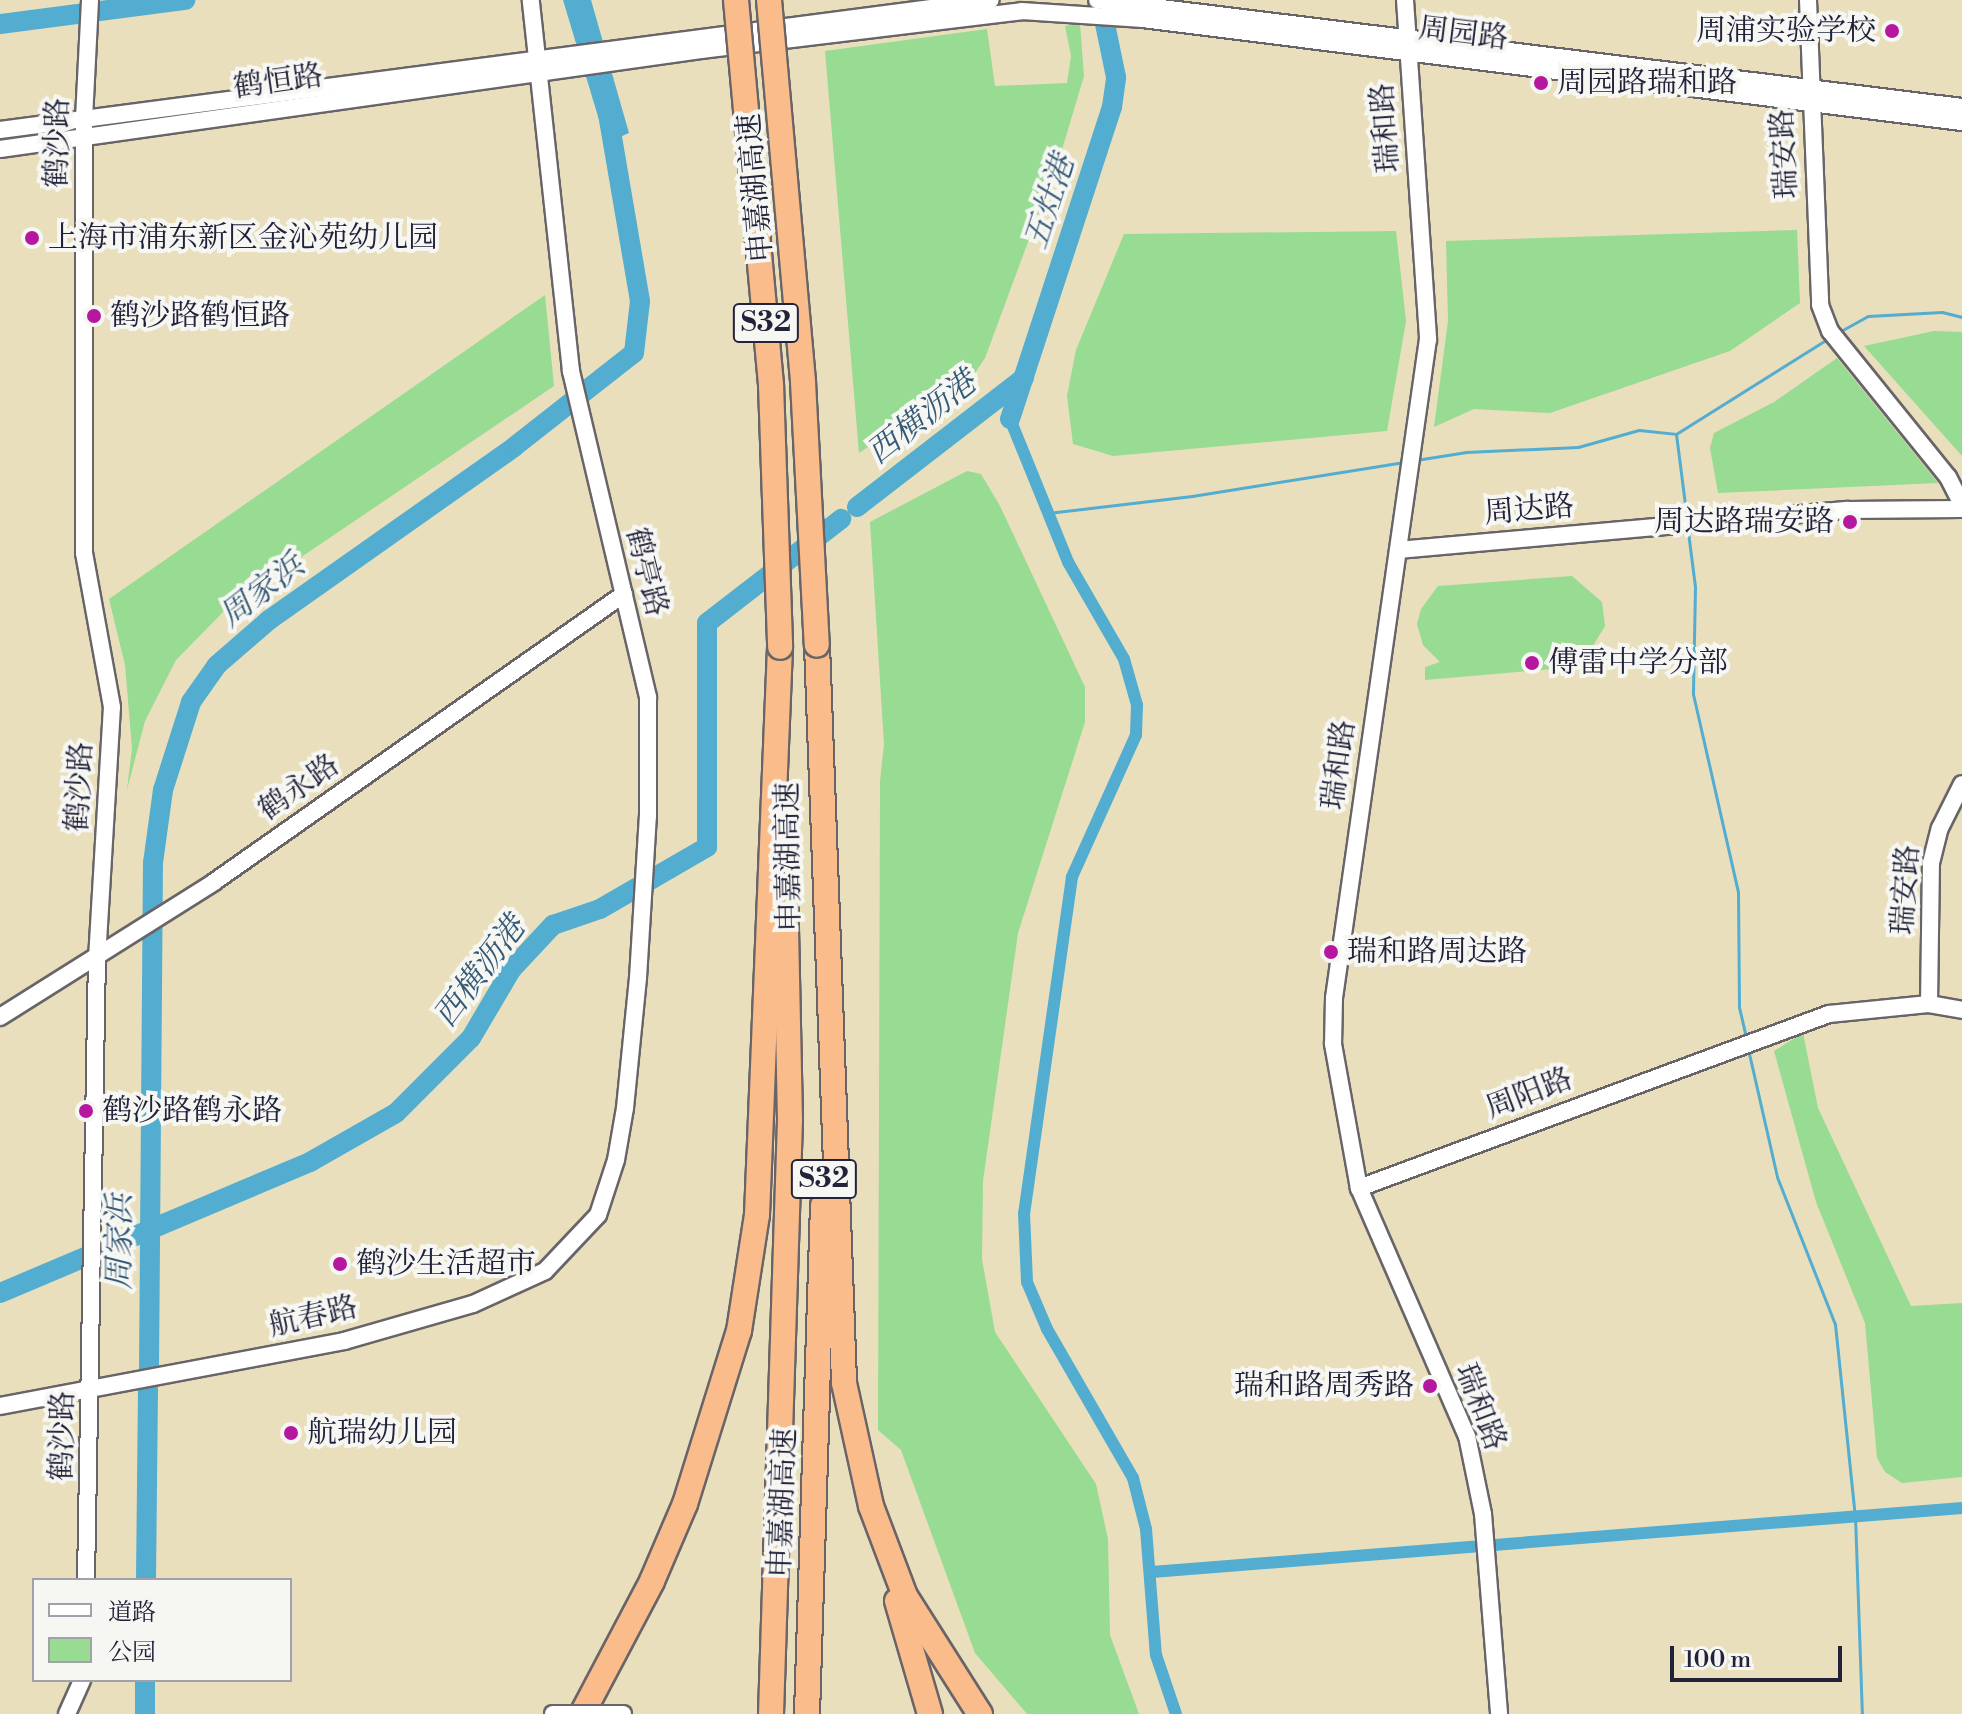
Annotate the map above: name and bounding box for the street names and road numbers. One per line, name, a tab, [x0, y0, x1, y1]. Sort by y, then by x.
street label: 周园路	[1416, 11, 1510, 57]
street label: 鹤恒路	[231, 58, 325, 106]
street label: 瑞和路	[1365, 82, 1407, 174]
street label: 鹤沙路	[39, 98, 77, 188]
street label: 瑞安路	[1765, 108, 1805, 200]
street label: 申嘉湖高速	[732, 112, 780, 264]
road number: S32	[732, 299, 800, 347]
street label: 周达路	[1483, 488, 1575, 532]
street label: 鹤亭路	[618, 524, 674, 620]
street label: 瑞和路	[1315, 718, 1363, 812]
street label: 鹤沙路	[60, 741, 100, 833]
street label: 鹤永路	[252, 747, 346, 829]
street label: 申嘉湖高速	[770, 782, 808, 932]
street label: 瑞安路	[1885, 844, 1927, 936]
street label: 周阳路	[1481, 1061, 1577, 1127]
road number: S32	[790, 1155, 858, 1203]
street label: 航春路	[265, 1289, 361, 1345]
street label: 瑞和路	[1447, 1359, 1513, 1455]
street label: 鹤沙路	[44, 1391, 82, 1481]
street label: 申嘉湖高速	[762, 1427, 804, 1579]

